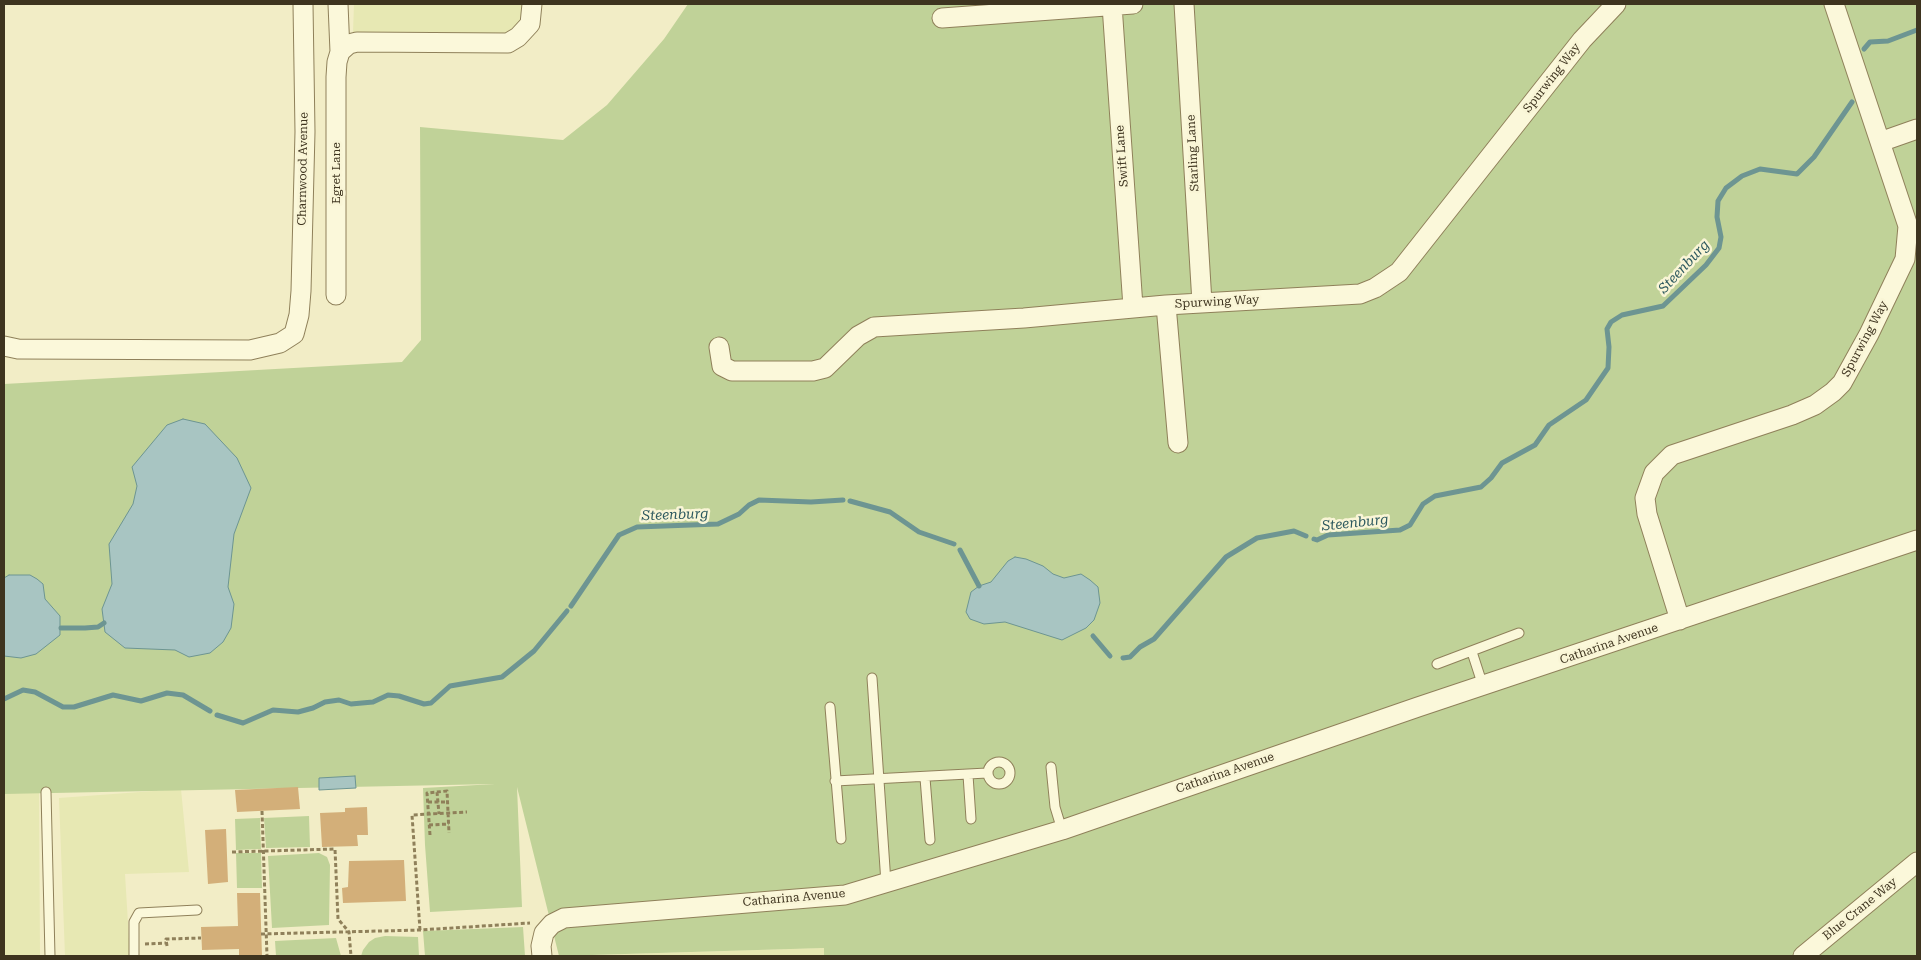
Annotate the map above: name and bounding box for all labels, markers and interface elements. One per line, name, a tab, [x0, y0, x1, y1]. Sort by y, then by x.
street label: Spurwing Way	[1520, 40, 1584, 116]
street label: Charnwood Avenue	[295, 112, 311, 226]
street label: Starling Lane	[1184, 114, 1202, 192]
street label: Swift Lane	[1113, 125, 1131, 187]
street label: Egret Lane	[329, 142, 343, 204]
water label: Steenburg	[1655, 237, 1713, 297]
street label: Spurwing Way	[1175, 293, 1259, 311]
street label: Spurwing Way	[1839, 298, 1891, 380]
water label: Steenburg	[641, 505, 709, 525]
water label: Steenburg	[1321, 511, 1389, 535]
street label: Catharina Avenue	[1558, 620, 1660, 668]
street label: Catharina Avenue	[1174, 749, 1276, 797]
street label: Blue Crane Way	[1820, 875, 1900, 943]
street label: Catharina Avenue	[742, 886, 846, 910]

